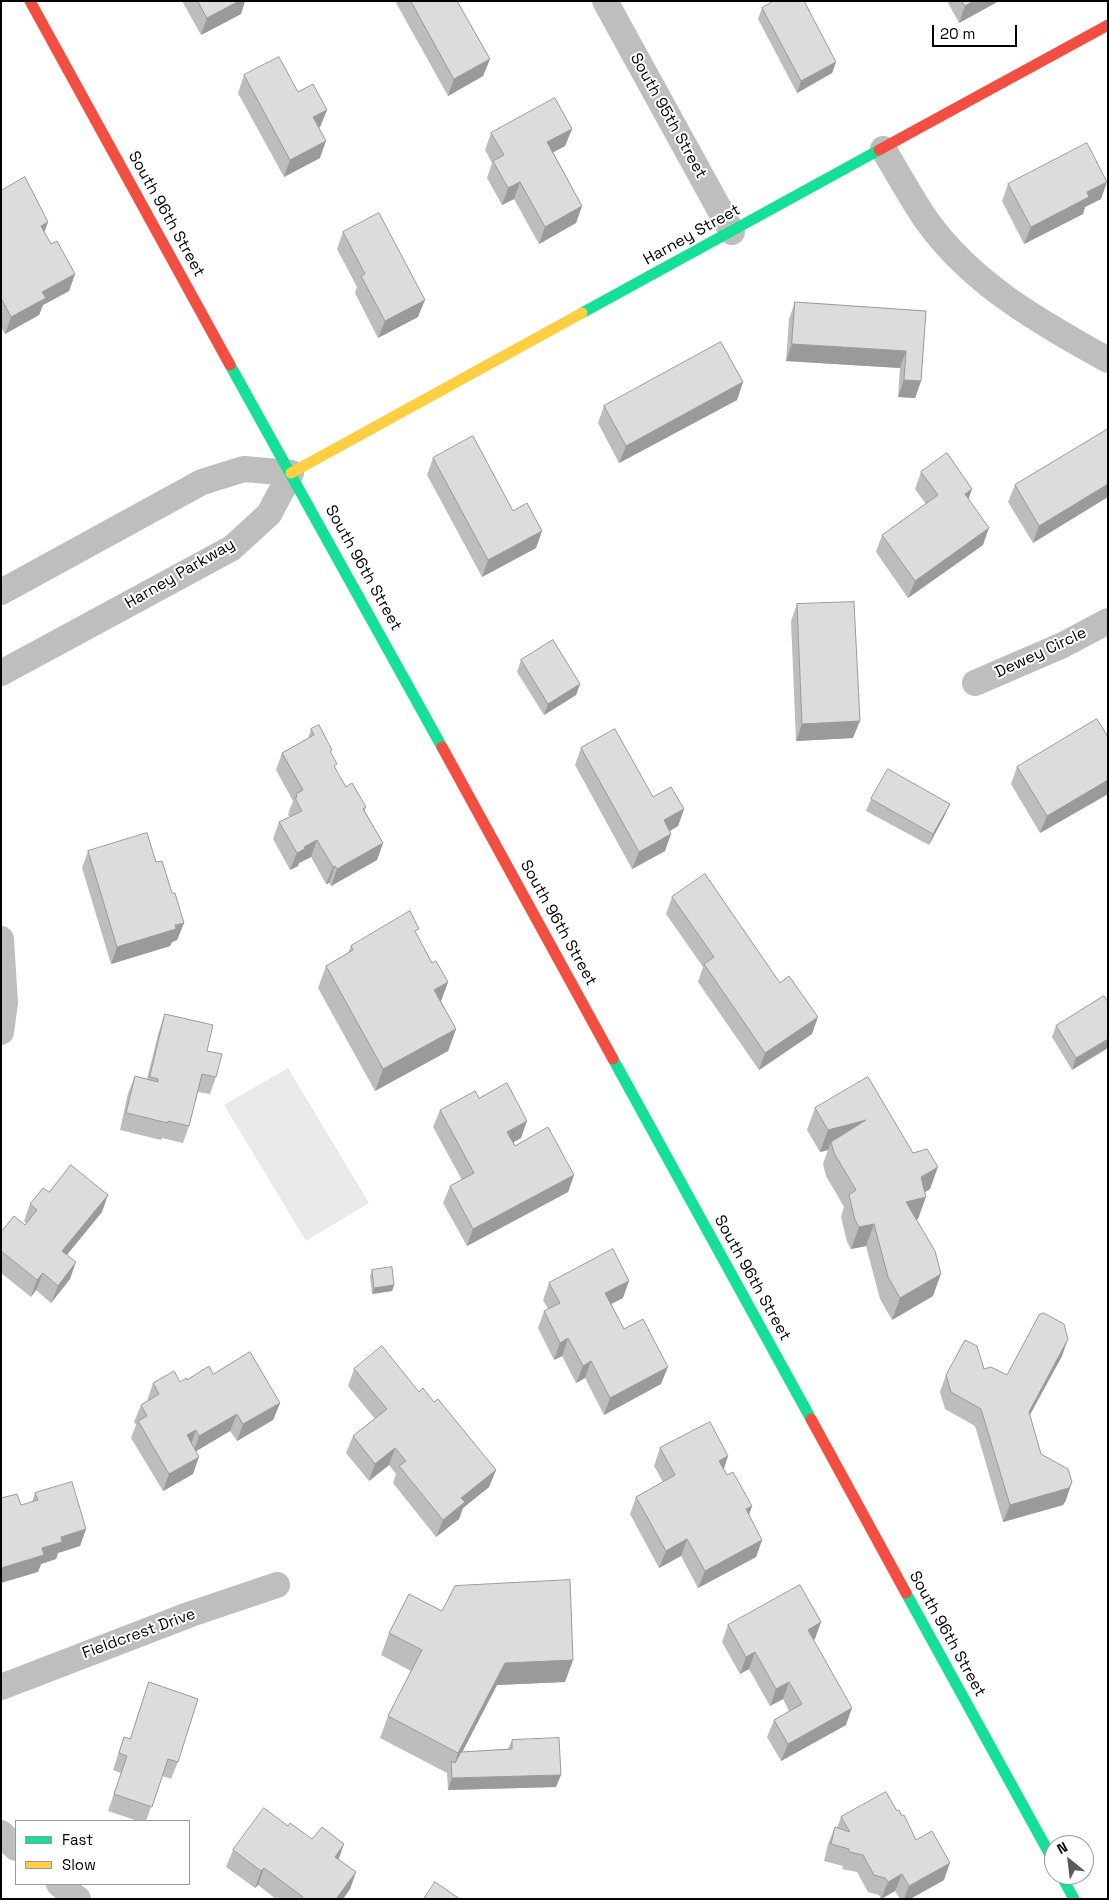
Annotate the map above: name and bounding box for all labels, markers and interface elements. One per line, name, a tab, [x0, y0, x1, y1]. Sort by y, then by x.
scale bar	[934, 15, 1019, 47]
text: 20 m	[940, 24, 975, 43]
street label: South 95th Street	[626, 50, 710, 182]
street label: South 96th Street	[124, 148, 208, 280]
street label: Harney Street	[640, 200, 744, 270]
street label: South 96th Street	[321, 502, 405, 634]
street label: Harney Parkway	[122, 535, 238, 613]
street label: Dewey Circle	[992, 623, 1090, 683]
street label: South 96th Street	[516, 857, 600, 989]
street label: South 96th Street	[710, 1212, 794, 1344]
street label: South 96th Street	[905, 1568, 989, 1700]
street label: Fieldcrest Drive	[80, 1605, 198, 1663]
legend	[15, 1820, 190, 1885]
text: Fast	[62, 1830, 93, 1849]
north arrow	[1044, 1835, 1094, 1885]
text: N	[1054, 1838, 1071, 1858]
text: Slow	[62, 1855, 96, 1874]

